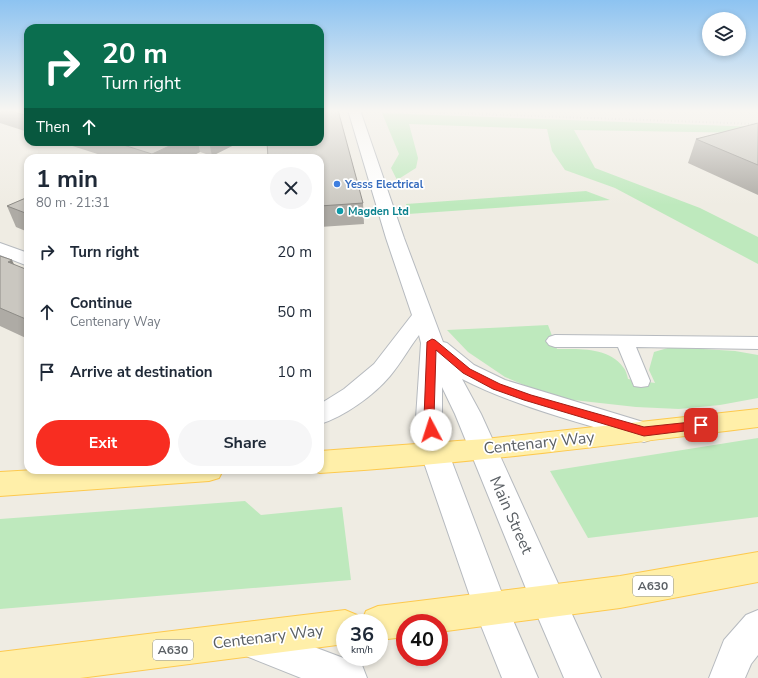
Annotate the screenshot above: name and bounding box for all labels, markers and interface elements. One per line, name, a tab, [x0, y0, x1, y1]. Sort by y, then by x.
map controls	[702, 12, 746, 56]
button: layers	[702, 12, 746, 56]
text: 20 m	[102, 35, 168, 73]
icon: right	[36, 40, 88, 92]
text: Turn right	[102, 71, 181, 95]
icon: ahead	[78, 116, 100, 138]
text: Then	[36, 117, 70, 137]
text: 1 min	[36, 163, 98, 195]
button: close	[270, 167, 312, 209]
place label: Yesss Electrical	[344, 177, 424, 192]
marker: Yesss Electrical	[332, 179, 342, 189]
text: 80 m · 21:31	[36, 194, 110, 212]
place label: Magden Ltd	[348, 204, 409, 219]
marker: Magden Ltd	[335, 206, 345, 216]
icon: right	[36, 241, 58, 263]
text: Turn right	[70, 242, 139, 262]
text: 20 m	[277, 242, 312, 262]
text: Continue	[70, 293, 132, 313]
icon: ahead	[36, 301, 58, 323]
text: 50 m	[277, 302, 312, 322]
text: Centenary Way	[70, 313, 160, 331]
icon: arrive	[36, 361, 58, 383]
text: Arrive at destination	[70, 362, 213, 382]
text: 10 m	[277, 362, 312, 382]
pin	[684, 408, 718, 442]
position arrow	[410, 409, 452, 451]
icon: arrive	[690, 414, 712, 436]
button: Exit	[36, 420, 170, 466]
button: Share	[178, 420, 312, 466]
street label: Centenary Way	[483, 426, 596, 460]
street label: Main Street	[484, 473, 538, 558]
road number: A630	[633, 576, 673, 596]
speed limit sign: 40	[396, 614, 448, 666]
street label: Centenary Way	[211, 619, 325, 655]
text: 36	[350, 621, 374, 648]
road number: A630	[153, 640, 193, 660]
text: km/h	[351, 643, 373, 657]

